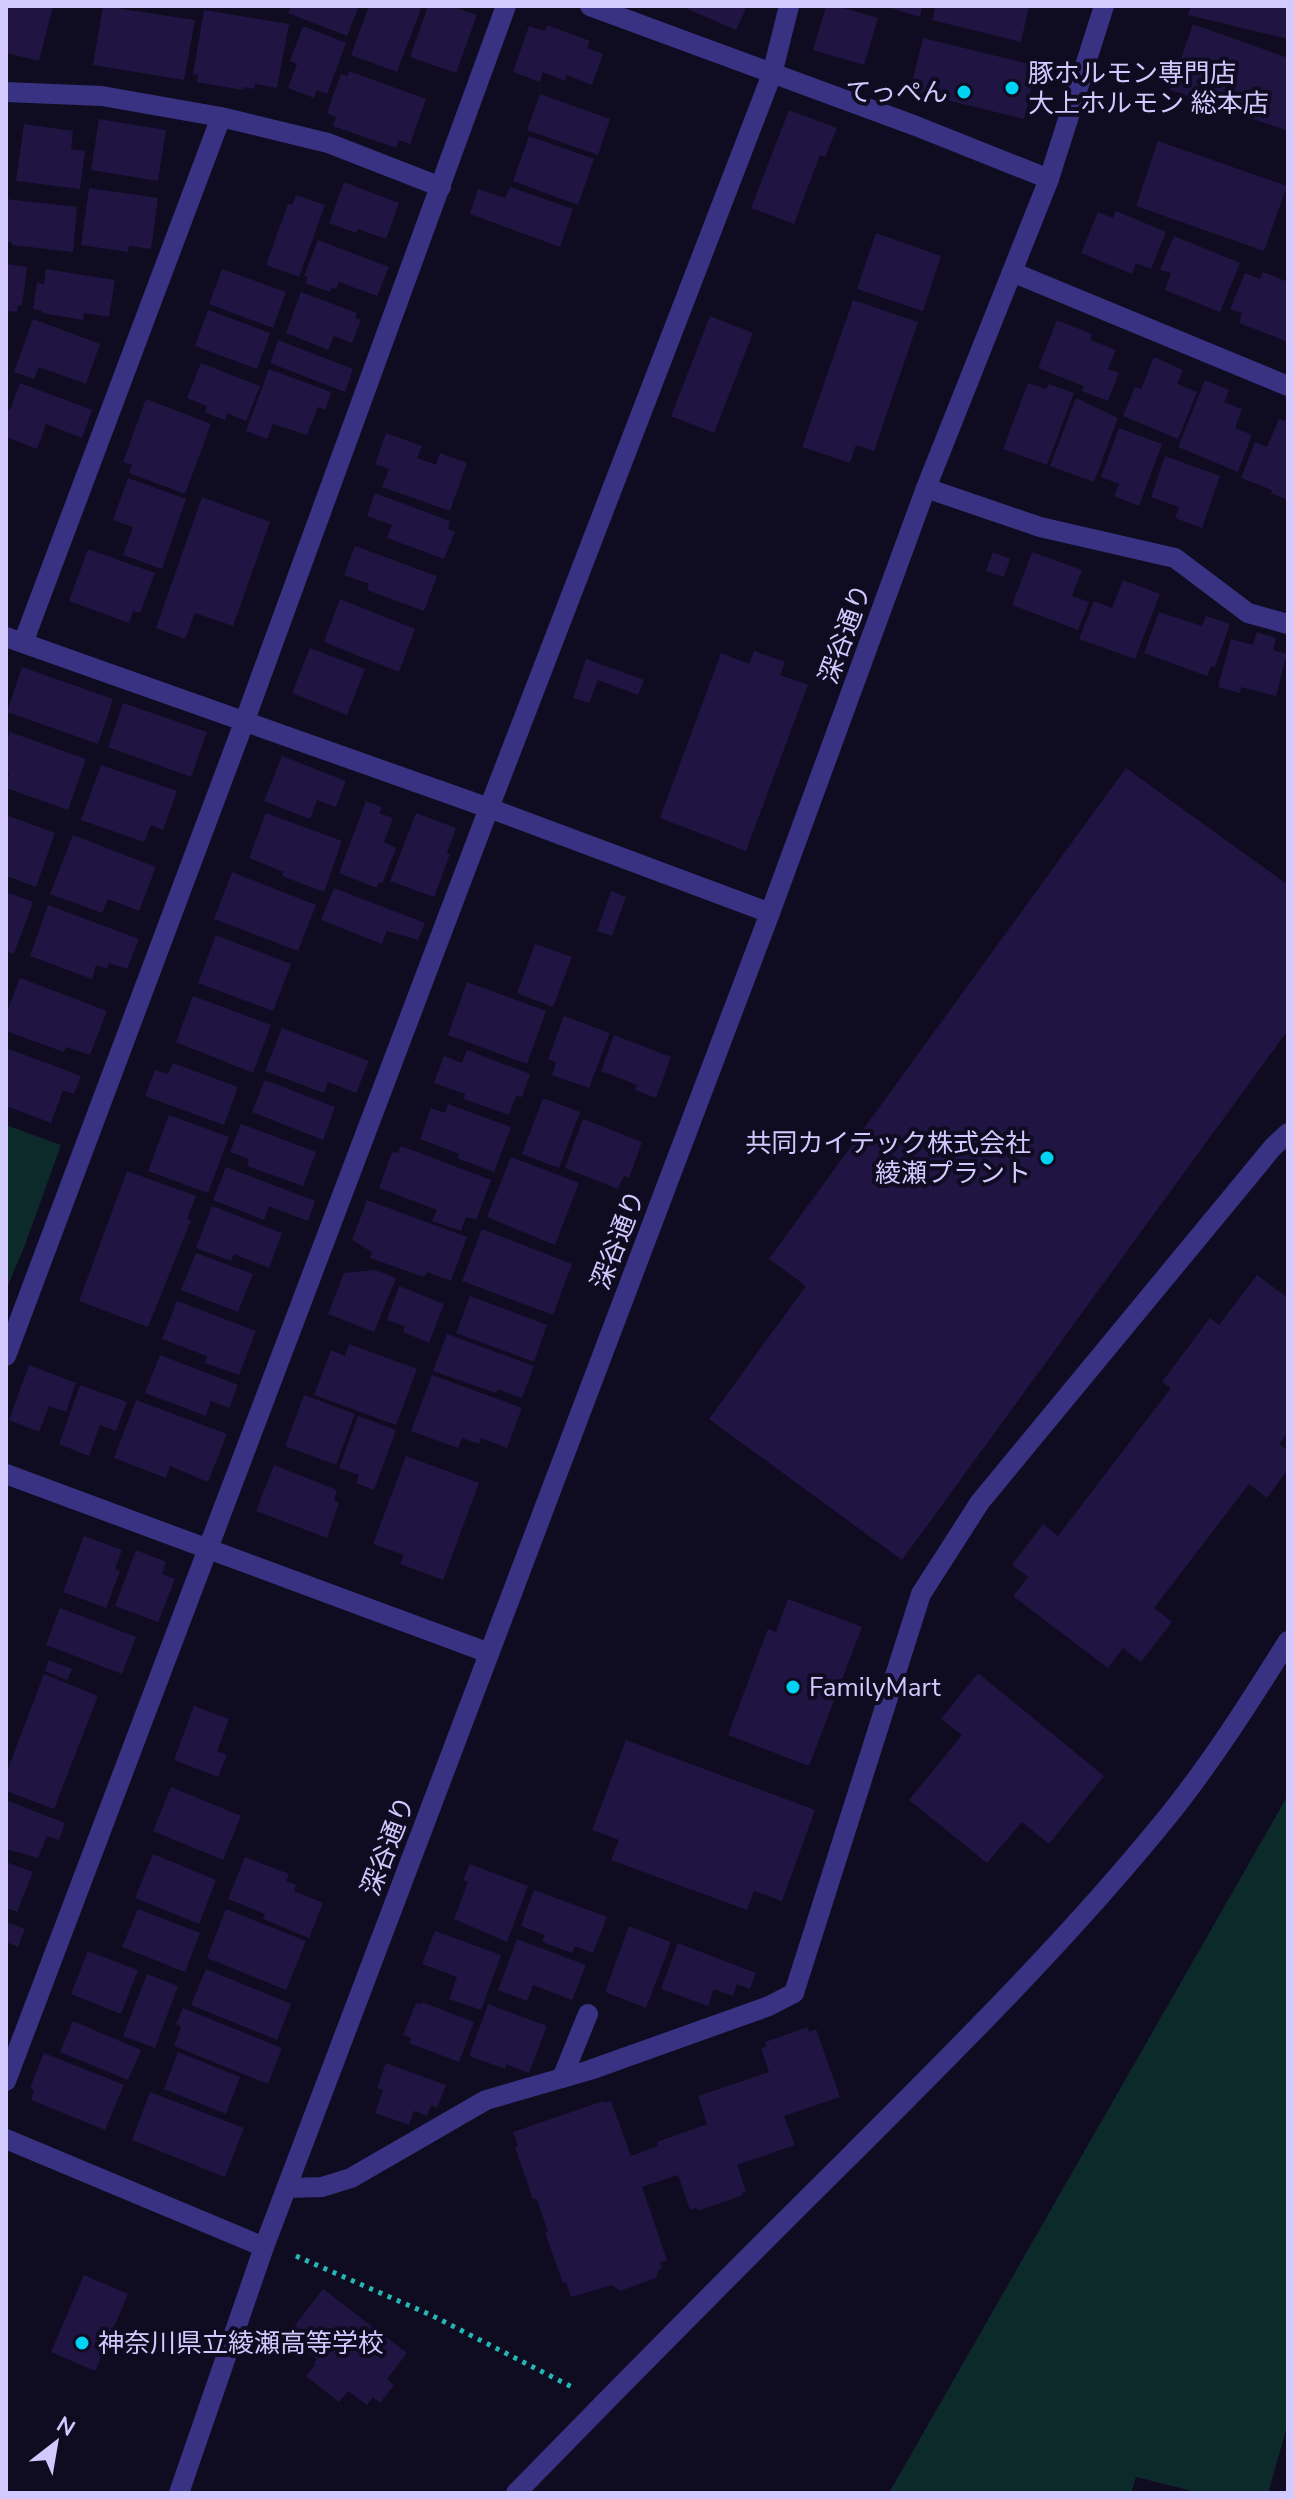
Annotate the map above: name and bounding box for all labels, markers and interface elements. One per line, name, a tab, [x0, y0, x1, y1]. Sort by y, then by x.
place label: 豚ホルモン専門店 大上ホルモン 総本店	[1028, 56, 1269, 121]
place label: てっぺん	[846, 75, 948, 110]
marker: 豚ホルモン専門店 大上ホルモン 総本店	[1003, 79, 1021, 97]
marker: てっぺん	[955, 83, 973, 101]
street label: 深谷通り	[811, 579, 879, 689]
place label: 共同カイテック株式会社 綾瀬プラント	[746, 1126, 1031, 1191]
marker: 共同カイテック株式会社 綾瀬プラント	[1038, 1149, 1056, 1167]
street label: 深谷通り	[583, 1185, 653, 1295]
place label: FamilyMart	[809, 1670, 942, 1705]
marker: FamilyMart	[784, 1678, 802, 1696]
street label: 深谷通り	[353, 1791, 423, 1901]
place label: 神奈川県立綾瀬高等学校	[98, 2326, 384, 2361]
marker: 神奈川県立綾瀬高等学校	[73, 2334, 91, 2352]
north arrow	[16, 2403, 96, 2483]
text: N	[51, 2410, 81, 2444]

